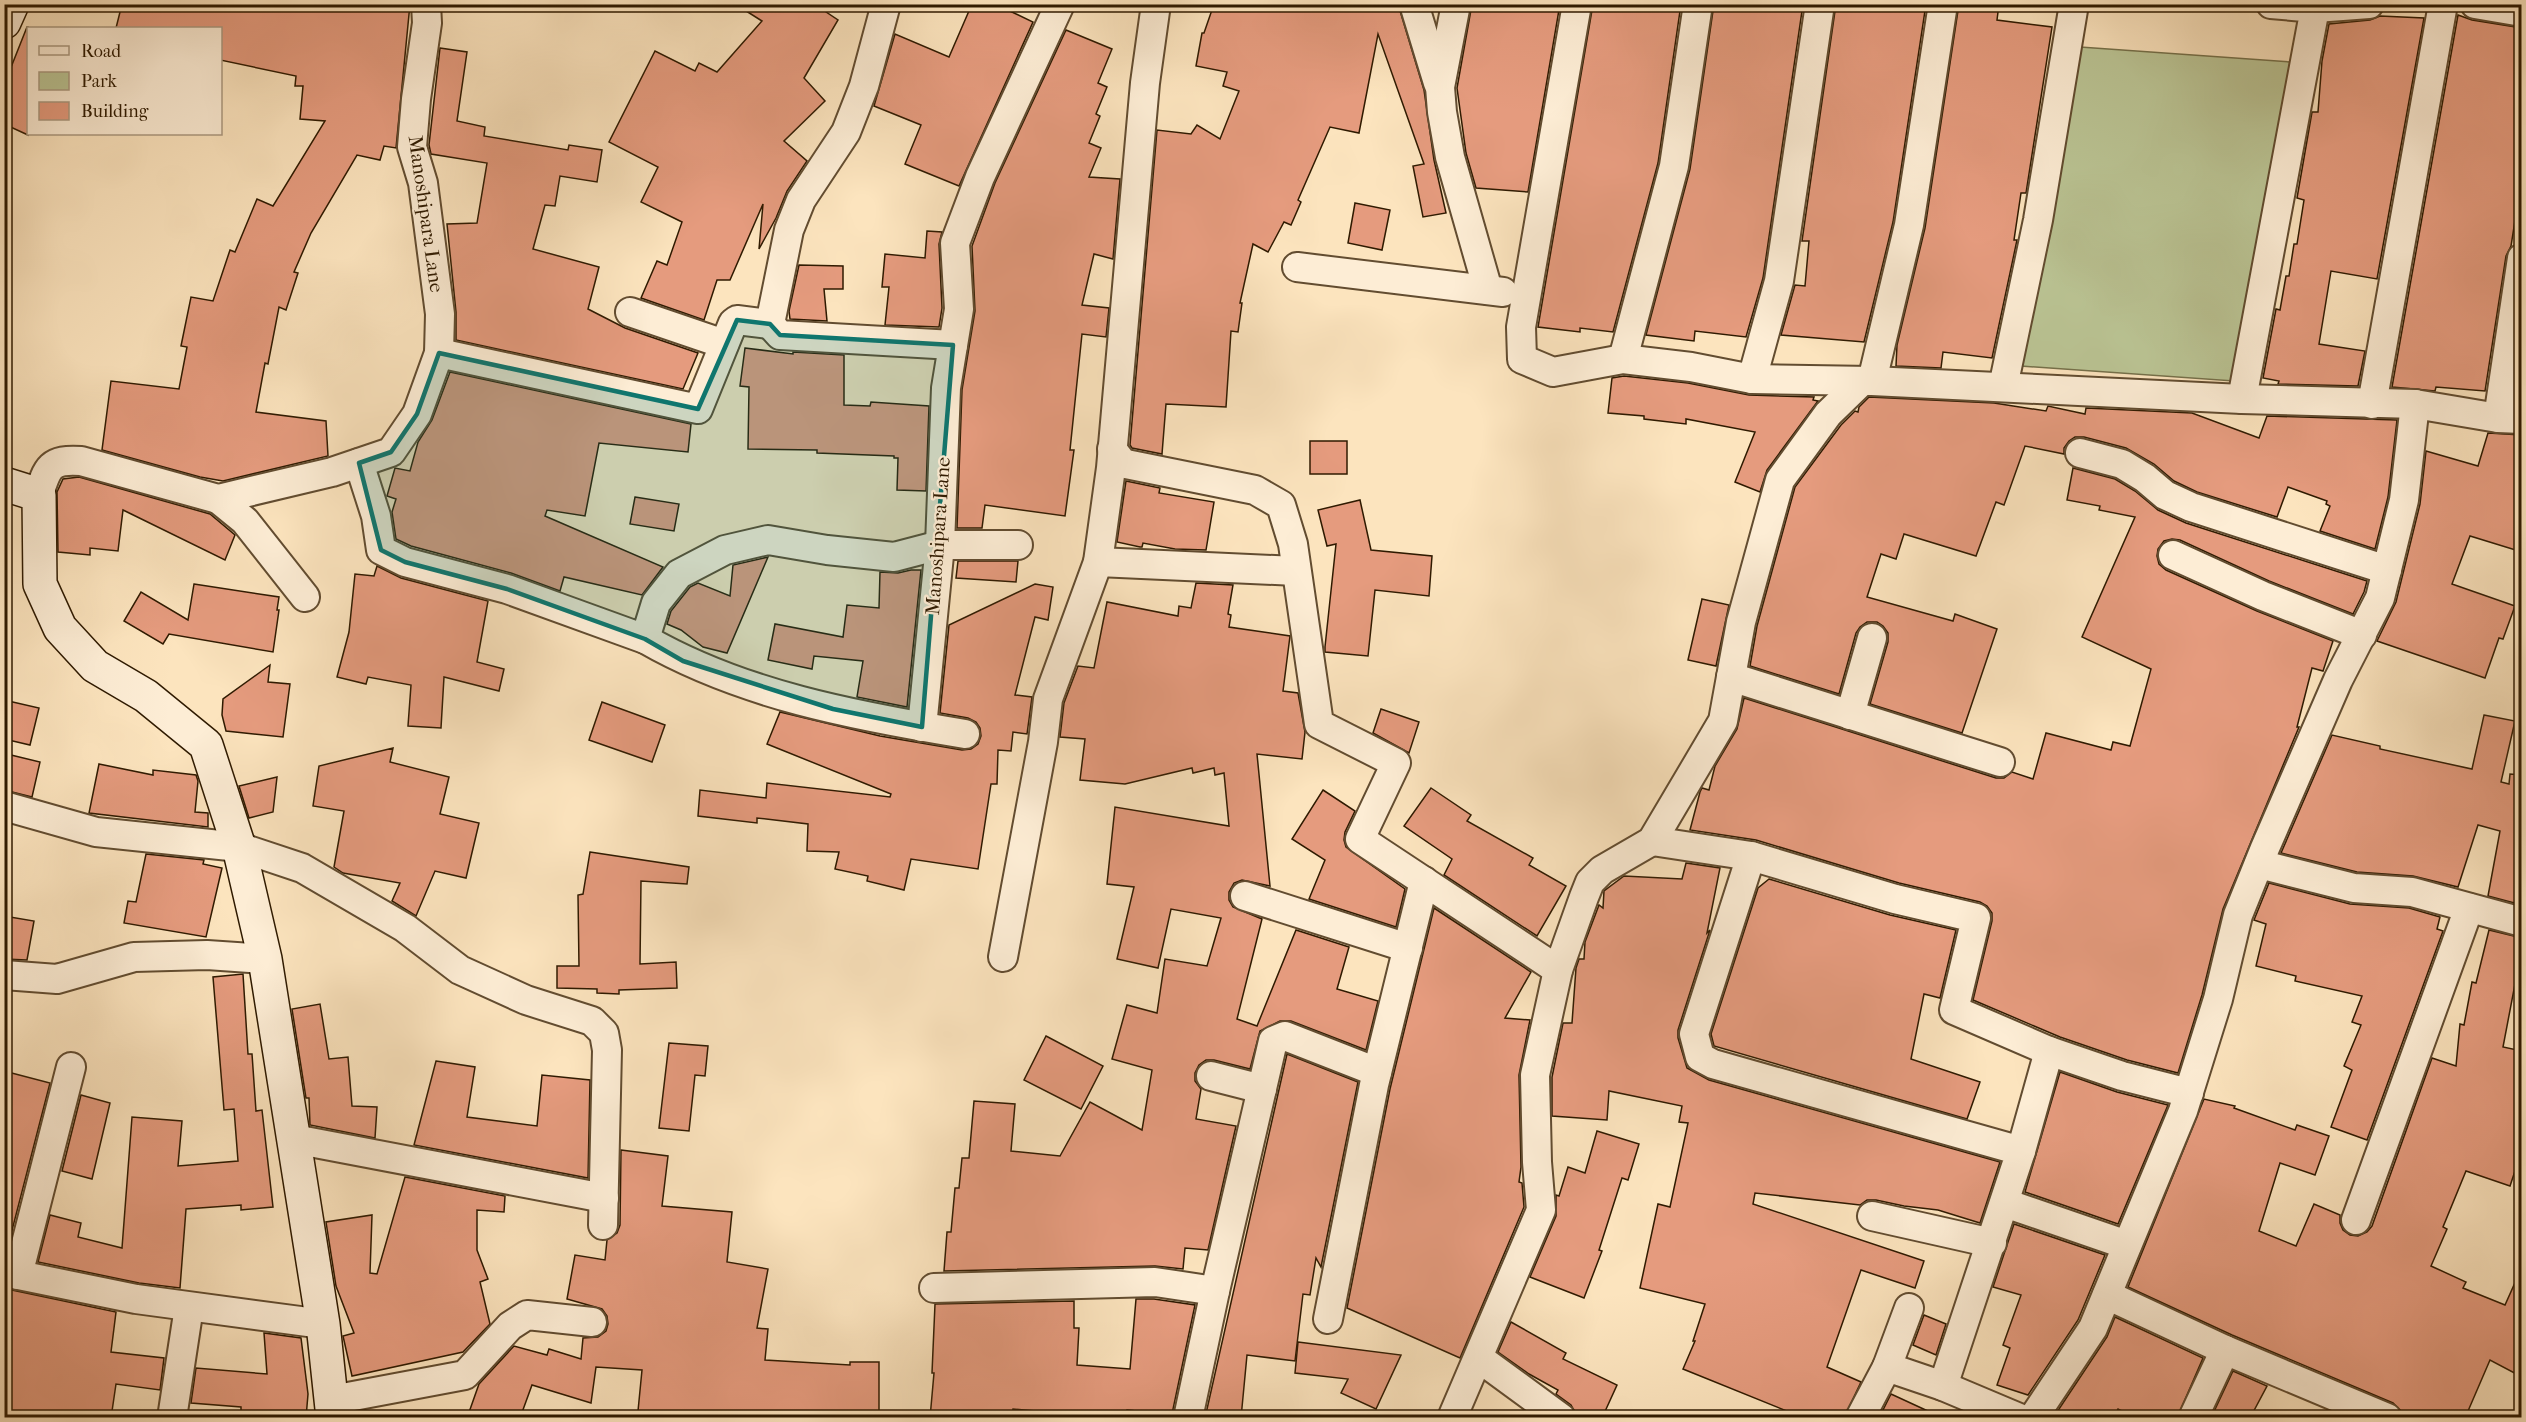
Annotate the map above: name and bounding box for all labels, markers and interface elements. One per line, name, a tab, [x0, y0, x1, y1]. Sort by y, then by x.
legend	[27, 27, 222, 135]
text: Road	[81, 41, 121, 62]
text: Park	[81, 71, 118, 92]
text: Building	[81, 101, 149, 122]
street label: Manoshipara Lane	[404, 134, 448, 294]
street label: Manoshipara Lane	[921, 456, 955, 616]

